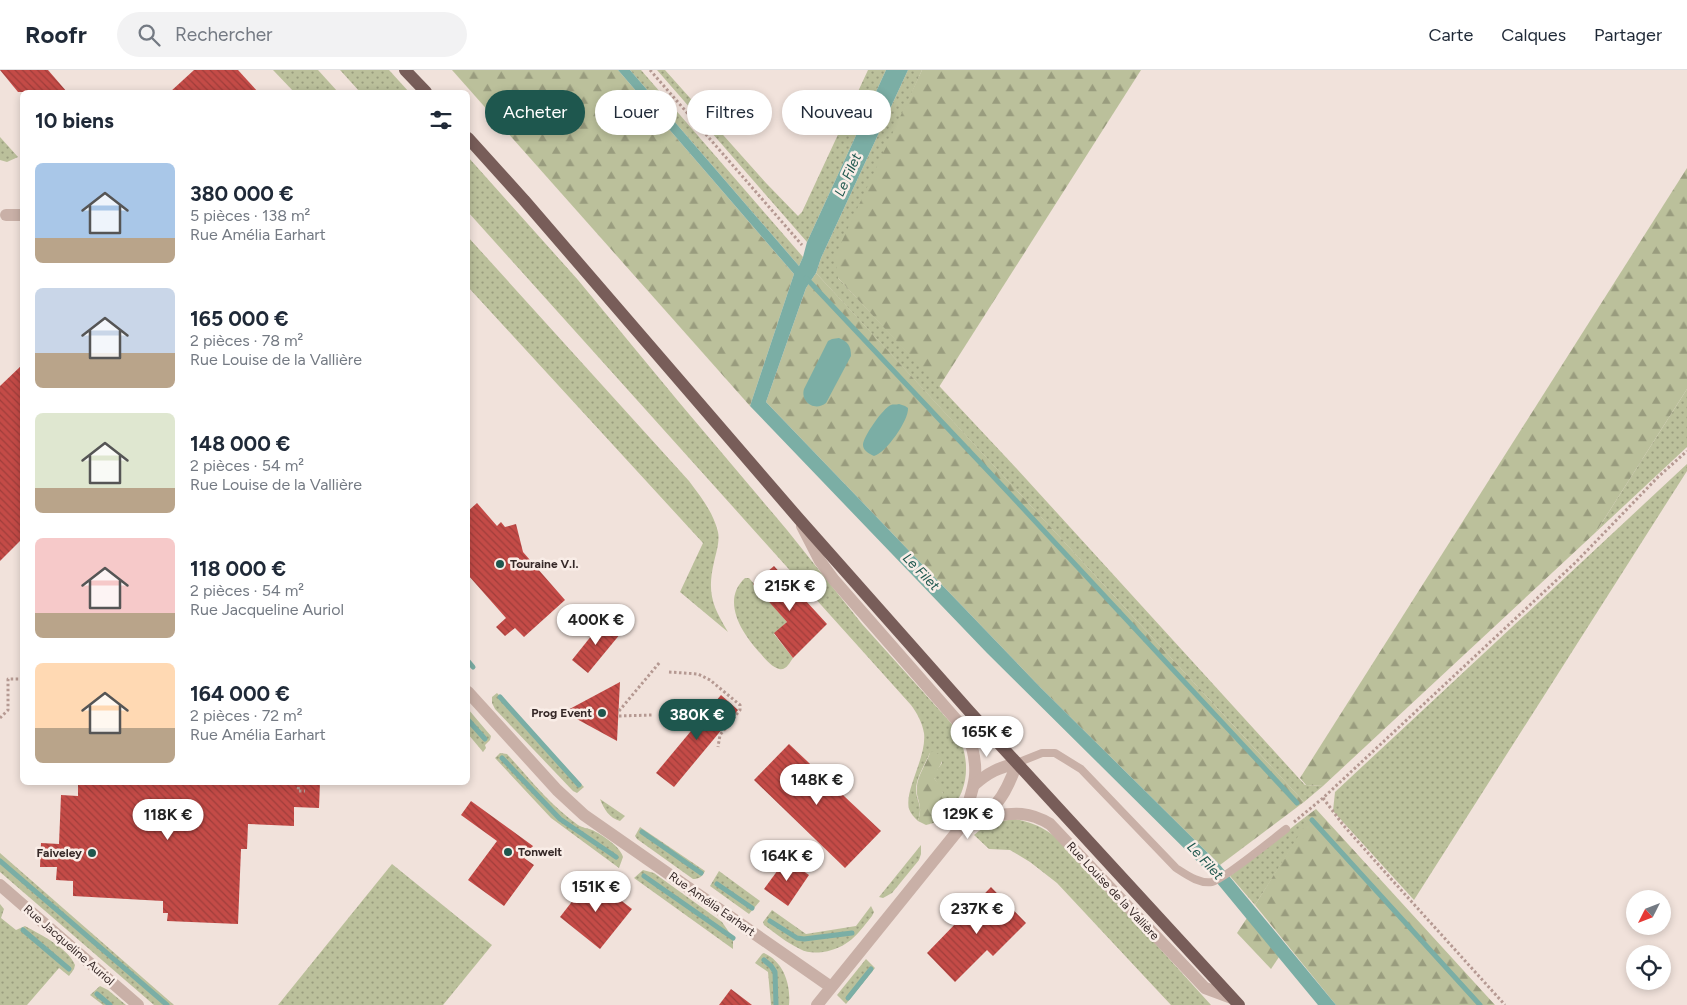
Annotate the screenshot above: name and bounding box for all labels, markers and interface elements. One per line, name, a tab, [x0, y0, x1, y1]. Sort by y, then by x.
search box	[117, 12, 467, 57]
text: Roofr	[25, 20, 87, 49]
icon: search	[135, 21, 163, 49]
text: Rechercher	[175, 23, 273, 46]
text: Carte	[1428, 24, 1473, 46]
text: Calques	[1501, 24, 1566, 46]
text: Partager	[1594, 24, 1662, 46]
chip: Acheter	[485, 90, 585, 135]
chip: Louer	[595, 90, 677, 135]
chip: Filtres	[687, 90, 772, 135]
chip: Nouveau	[782, 90, 891, 135]
icon: filters	[427, 106, 455, 134]
text: 10 biens	[35, 108, 114, 133]
water label: Le Filet	[831, 150, 865, 199]
text: 380 000 €	[190, 181, 294, 206]
icon: home	[75, 183, 135, 243]
text: 5 pièces · 138 m²	[190, 206, 310, 225]
text: Rue Amélia Earhart	[190, 225, 326, 244]
text: 165 000 €	[190, 306, 289, 331]
icon: home	[75, 308, 135, 368]
text: 2 pièces · 78 m²	[190, 331, 303, 350]
text: Rue Louise de la Vallière	[190, 350, 362, 369]
text: 148 000 €	[190, 431, 290, 456]
icon: home	[75, 433, 135, 493]
text: 2 pièces · 54 m²	[190, 456, 304, 475]
text: Rue Louise de la Vallière	[190, 475, 362, 494]
water label: Le Filet	[899, 550, 943, 595]
text: 118 000 €	[190, 556, 286, 581]
place label: Touraine V.I.	[510, 557, 579, 571]
icon: home	[75, 558, 135, 618]
marker: Touraine V.I.	[494, 558, 506, 570]
pin: 215K €	[749, 570, 831, 612]
text: 215K €	[765, 576, 815, 595]
text: 2 pièces · 54 m²	[190, 581, 304, 600]
text: Rue Jacqueline Auriol	[190, 600, 344, 619]
pin: 400K €	[555, 604, 637, 646]
text: 400K €	[568, 610, 624, 629]
text: 164 000 €	[190, 681, 290, 706]
icon: home	[75, 683, 135, 743]
pin: 380K €	[656, 698, 738, 741]
text: 380K €	[670, 705, 724, 724]
text: 2 pièces · 72 m²	[190, 706, 303, 725]
place label: Prog Event	[531, 706, 592, 720]
marker: Prog Event	[596, 707, 608, 719]
pin: 165K €	[946, 716, 1028, 758]
text: 165K €	[962, 722, 1012, 741]
text: Rue Amélia Earhart	[190, 725, 326, 744]
pin: 148K €	[776, 764, 858, 806]
text: 148K €	[791, 770, 843, 789]
pin: 118K €	[127, 798, 209, 841]
pin: 129K €	[927, 798, 1009, 840]
text: 129K €	[943, 804, 993, 823]
text: 118K €	[144, 805, 192, 824]
street label: Rue Louise de la Vallière	[1064, 839, 1162, 943]
water label: Le Filet	[1183, 839, 1227, 884]
pin: 164K €	[746, 840, 828, 882]
place label: Tonwelt	[518, 845, 562, 859]
place label: Faiveley	[37, 846, 82, 860]
marker: Tonwelt	[502, 846, 514, 858]
text: 164K €	[761, 846, 813, 865]
marker: Faiveley	[86, 847, 98, 859]
street label: Rue Amélia Earhart	[666, 869, 758, 939]
pin: 151K €	[555, 870, 637, 913]
text: 151K €	[572, 877, 620, 896]
north arrow	[1626, 890, 1671, 935]
map controls	[1626, 890, 1671, 990]
pin: 237K €	[936, 892, 1018, 935]
text: 237K €	[951, 899, 1003, 918]
street label: Rue Jacqueline Auriol	[21, 902, 117, 988]
button: locate	[1626, 945, 1671, 990]

